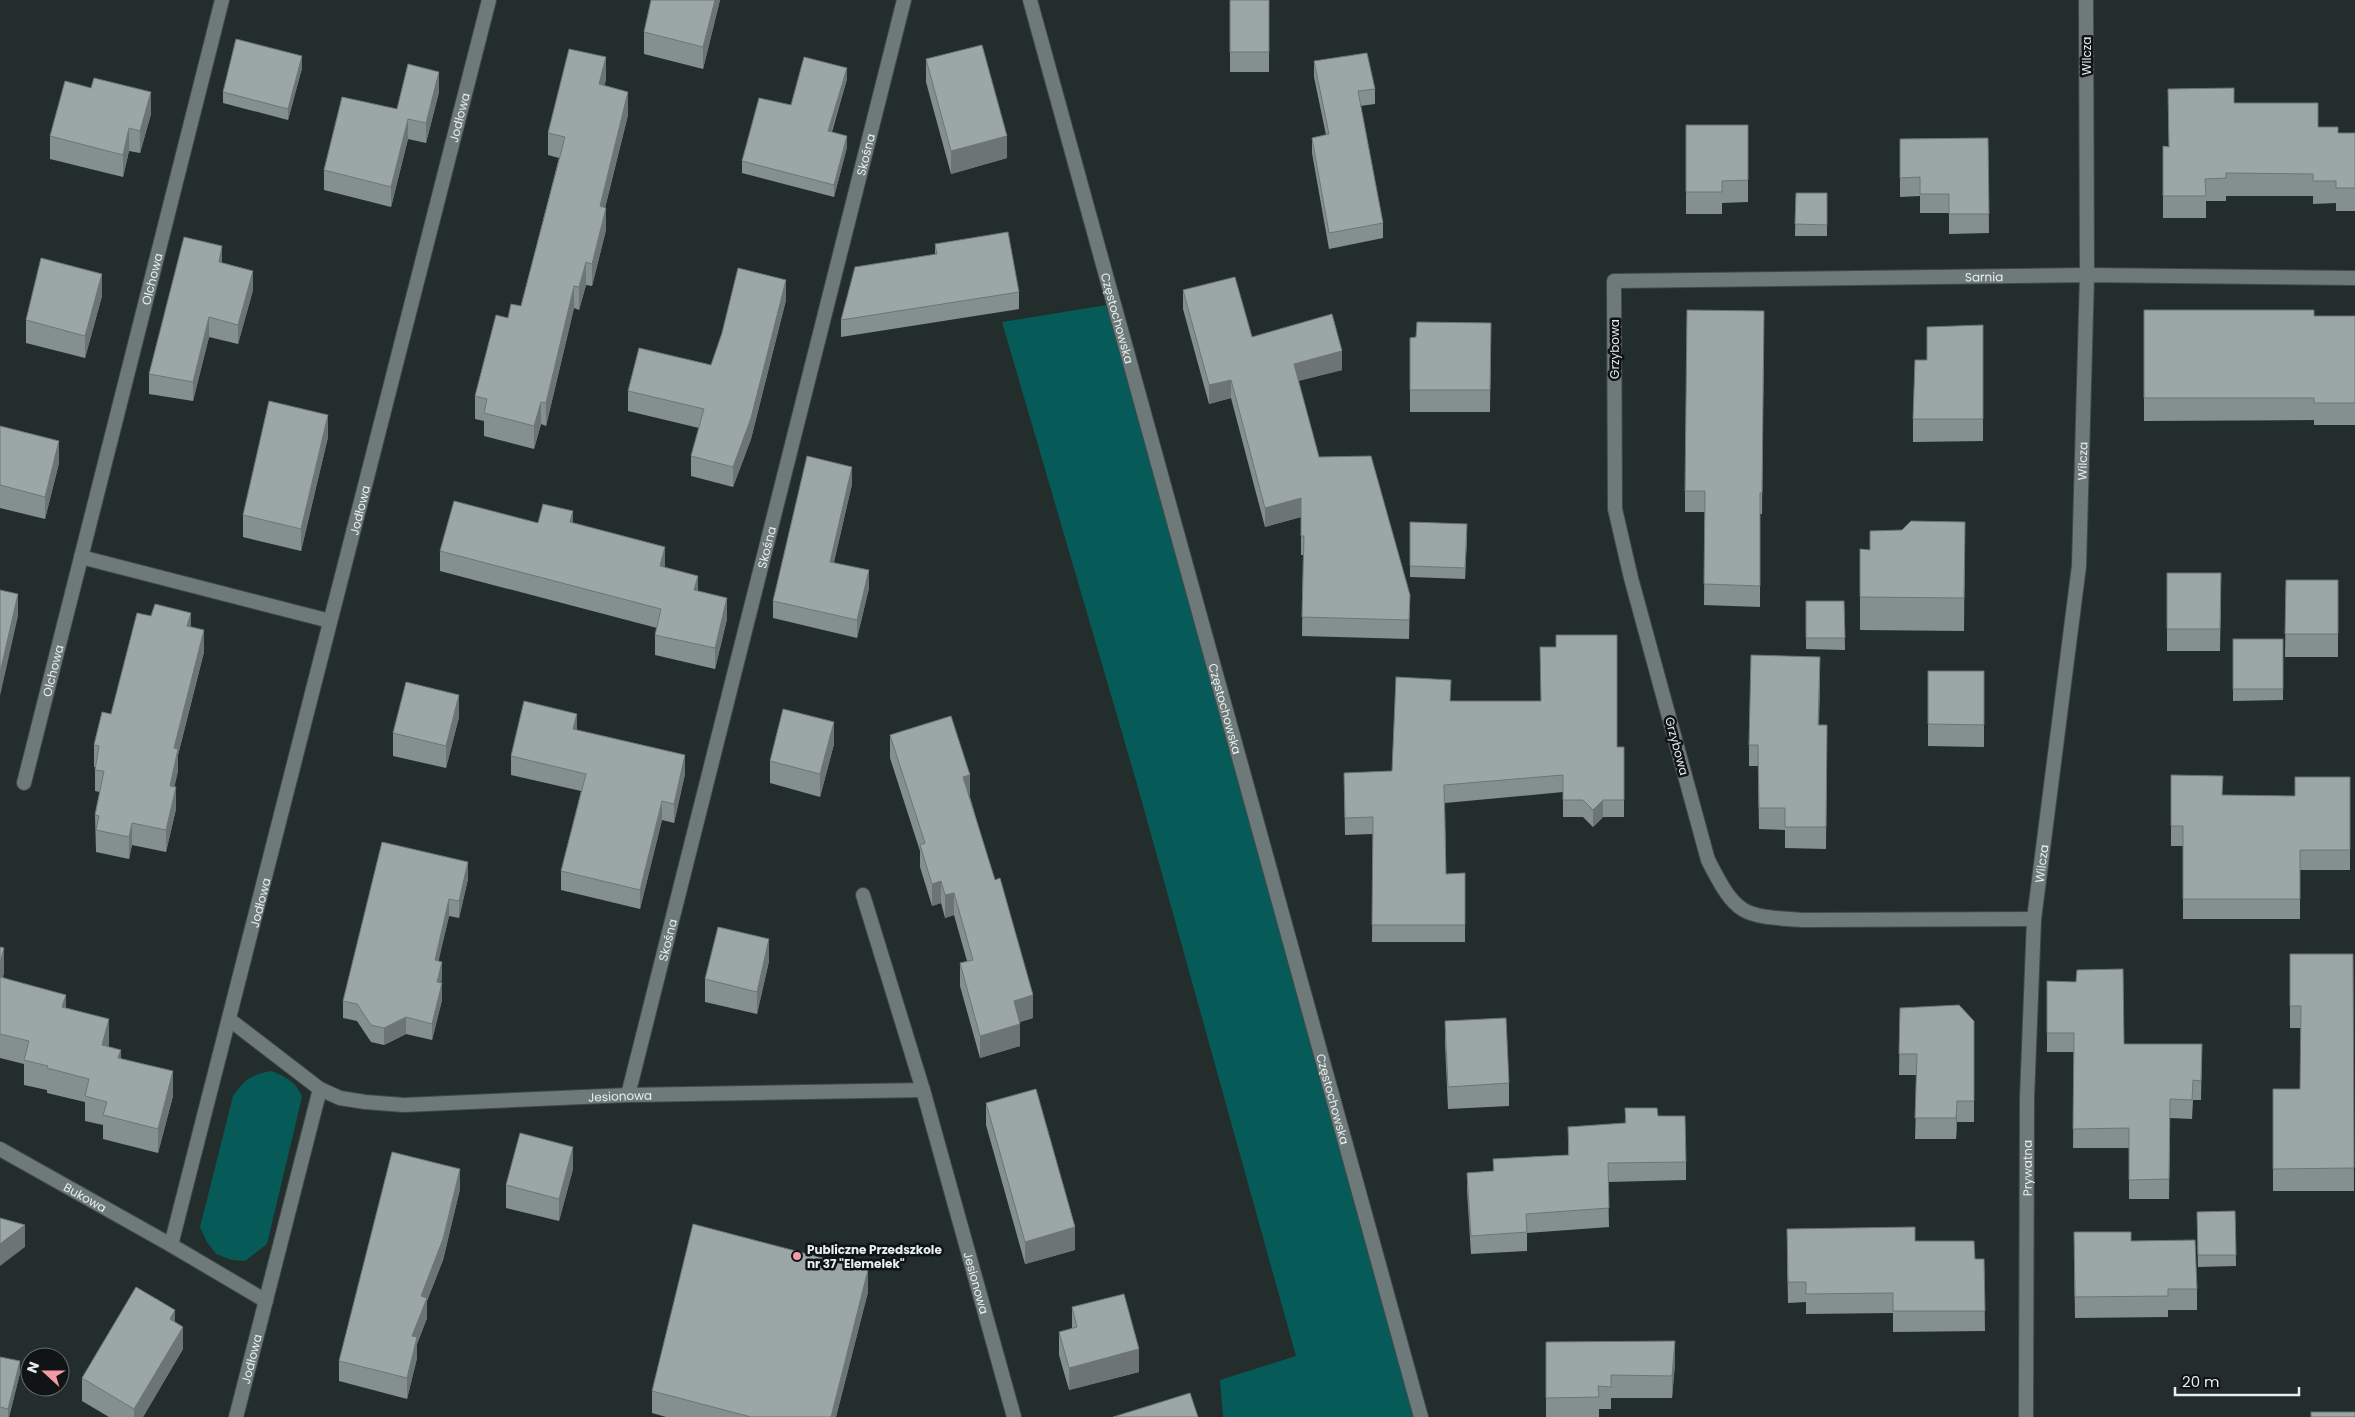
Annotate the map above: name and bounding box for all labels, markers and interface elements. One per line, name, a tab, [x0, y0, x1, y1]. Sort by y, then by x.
street label: Wilcza	[2078, 37, 2095, 75]
street label: Jodłowa	[444, 91, 473, 144]
street label: Skośna	[852, 131, 879, 177]
street label: Olchowa	[137, 251, 166, 307]
street label: Sarnia	[1965, 268, 2003, 285]
street label: Częstochowska	[1097, 271, 1138, 365]
street label: Grzybowa	[1606, 319, 1623, 379]
street label: Wilcza	[2073, 442, 2091, 481]
street label: Jodłowa	[345, 483, 374, 537]
street label: Skośna	[753, 524, 780, 570]
street label: Olchowa	[38, 643, 67, 698]
street label: Częstochowska	[1205, 661, 1246, 756]
street label: Grzybowa	[1661, 715, 1693, 777]
street label: Wilcza	[2030, 843, 2052, 884]
street label: Jodłowa	[245, 876, 274, 929]
street label: Skośna	[654, 917, 681, 963]
street label: Częstochowska	[1313, 1052, 1354, 1146]
street label: Jesionowa	[588, 1086, 652, 1105]
street label: Prywatna	[2018, 1140, 2035, 1196]
street label: Bukowa	[61, 1178, 110, 1216]
place label: Publiczne Przedszkole nr 37 "Elemelek"	[807, 1241, 942, 1272]
marker: Publiczne Przedszkole nr 37 "Elemelek"	[791, 1250, 803, 1262]
street label: Jesionowa	[960, 1250, 993, 1316]
street label: Jodłowa	[236, 1332, 265, 1386]
north arrow	[20, 1347, 70, 1397]
text: N	[22, 1359, 44, 1376]
scale bar	[2175, 1364, 2299, 1396]
text: 20 m	[2182, 1371, 2220, 1392]

